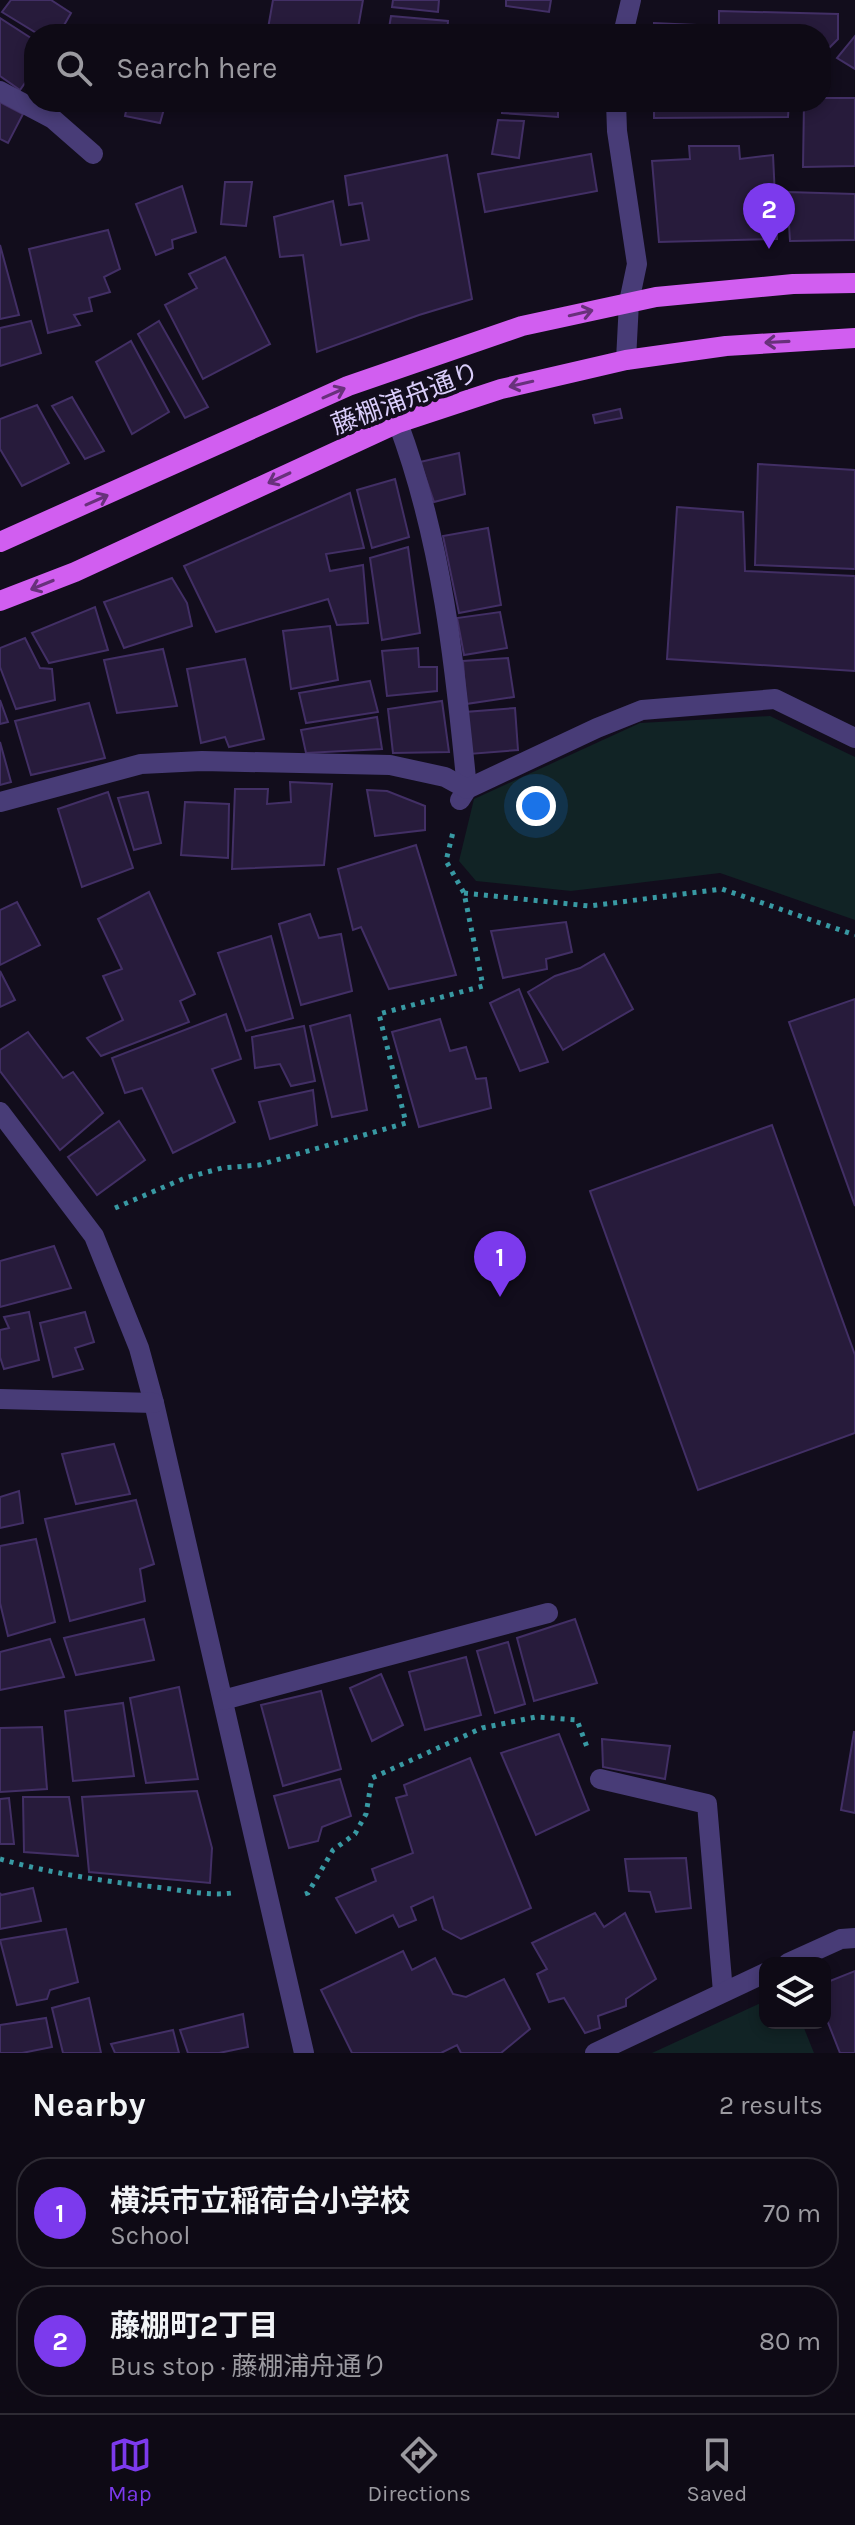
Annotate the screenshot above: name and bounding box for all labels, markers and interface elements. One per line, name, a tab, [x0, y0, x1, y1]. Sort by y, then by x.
search box	[24, 24, 831, 112]
icon: search	[52, 46, 96, 90]
text: Search here	[116, 50, 277, 86]
pin: 2	[743, 183, 795, 249]
one-way arrow	[568, 305, 593, 320]
one-way arrow	[764, 335, 791, 350]
street label: 藤棚浦舟通り	[327, 356, 484, 441]
one-way arrow	[509, 377, 534, 392]
one-way arrow	[321, 384, 346, 399]
one-way arrow	[268, 471, 292, 486]
one-way arrow	[84, 491, 109, 506]
one-way arrow	[30, 579, 55, 593]
your location	[516, 786, 556, 826]
pin: 1	[474, 1231, 526, 1297]
map controls	[759, 1957, 831, 2029]
button: layers	[759, 1957, 831, 2029]
text: Nearby	[32, 2085, 146, 2125]
text: 2 results	[719, 2090, 823, 2121]
text: 横浜市立稲荷台小学校	[110, 2183, 410, 2219]
text: 1	[55, 2198, 65, 2229]
text: 70 m	[763, 2198, 821, 2229]
text: School	[110, 2220, 191, 2251]
text: 藤棚町2丁目	[110, 2308, 278, 2344]
text: 2	[52, 2326, 68, 2357]
text: 80 m	[759, 2326, 821, 2357]
text: Bus stop · 藤棚浦舟通り	[110, 2351, 388, 2382]
tab: Map	[108, 2433, 152, 2507]
tab: Directions	[367, 2433, 471, 2507]
tab: Saved	[686, 2433, 747, 2507]

